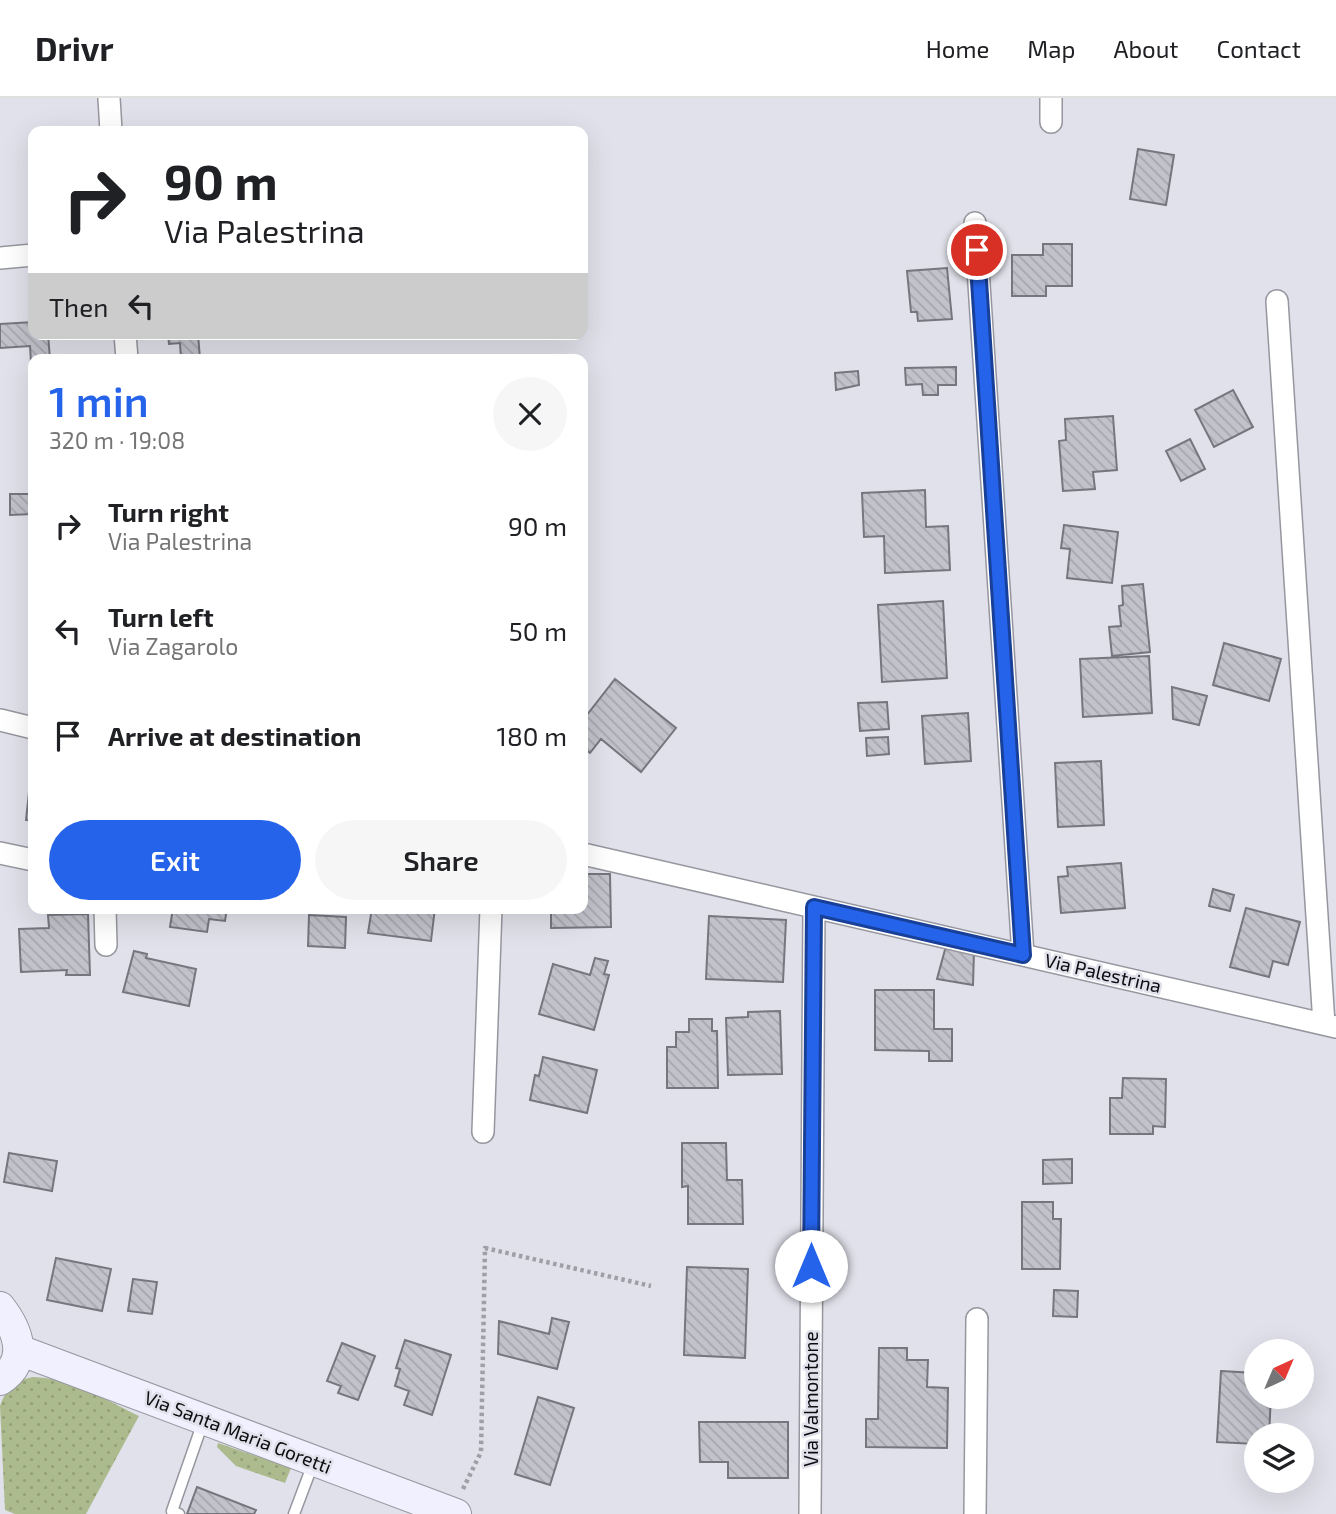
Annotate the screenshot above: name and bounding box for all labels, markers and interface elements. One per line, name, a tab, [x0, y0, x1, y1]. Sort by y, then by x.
text: Drivr	[35, 28, 114, 68]
text: Home	[926, 34, 989, 63]
text: Map	[1027, 34, 1075, 63]
text: About	[1113, 34, 1179, 63]
text: Contact	[1217, 34, 1301, 63]
text: 90 m	[164, 151, 278, 210]
icon: right	[49, 154, 140, 245]
text: Via Palestrina	[164, 211, 365, 249]
pin	[947, 220, 1007, 280]
icon: arrive	[958, 231, 996, 269]
icon: left	[122, 287, 160, 325]
text: Then	[49, 291, 108, 322]
text: 1 min	[49, 375, 149, 425]
button: close	[493, 377, 567, 451]
text: 320 m · 19:08	[49, 426, 185, 454]
text: Turn right	[108, 496, 229, 527]
icon: right	[49, 507, 87, 545]
text: 90 m	[508, 510, 567, 541]
text: Via Palestrina	[108, 527, 252, 555]
text: Turn left	[108, 601, 214, 632]
icon: left	[49, 612, 87, 650]
text: 50 m	[509, 615, 567, 646]
text: Via Zagarolo	[108, 632, 238, 660]
icon: arrive	[49, 717, 87, 755]
text: Arrive at destination	[108, 720, 361, 751]
text: 180 m	[497, 720, 567, 751]
button: Exit	[49, 820, 301, 900]
button: Share	[315, 820, 567, 900]
street label: Via Palestrina	[1043, 948, 1164, 997]
position arrow	[774, 1229, 848, 1303]
street label: Via Valmontone	[799, 1331, 822, 1467]
north arrow	[1244, 1339, 1314, 1409]
map controls	[1244, 1339, 1314, 1493]
street label: Via Santa Maria Goretti	[141, 1385, 335, 1478]
button: layers	[1244, 1423, 1314, 1493]

